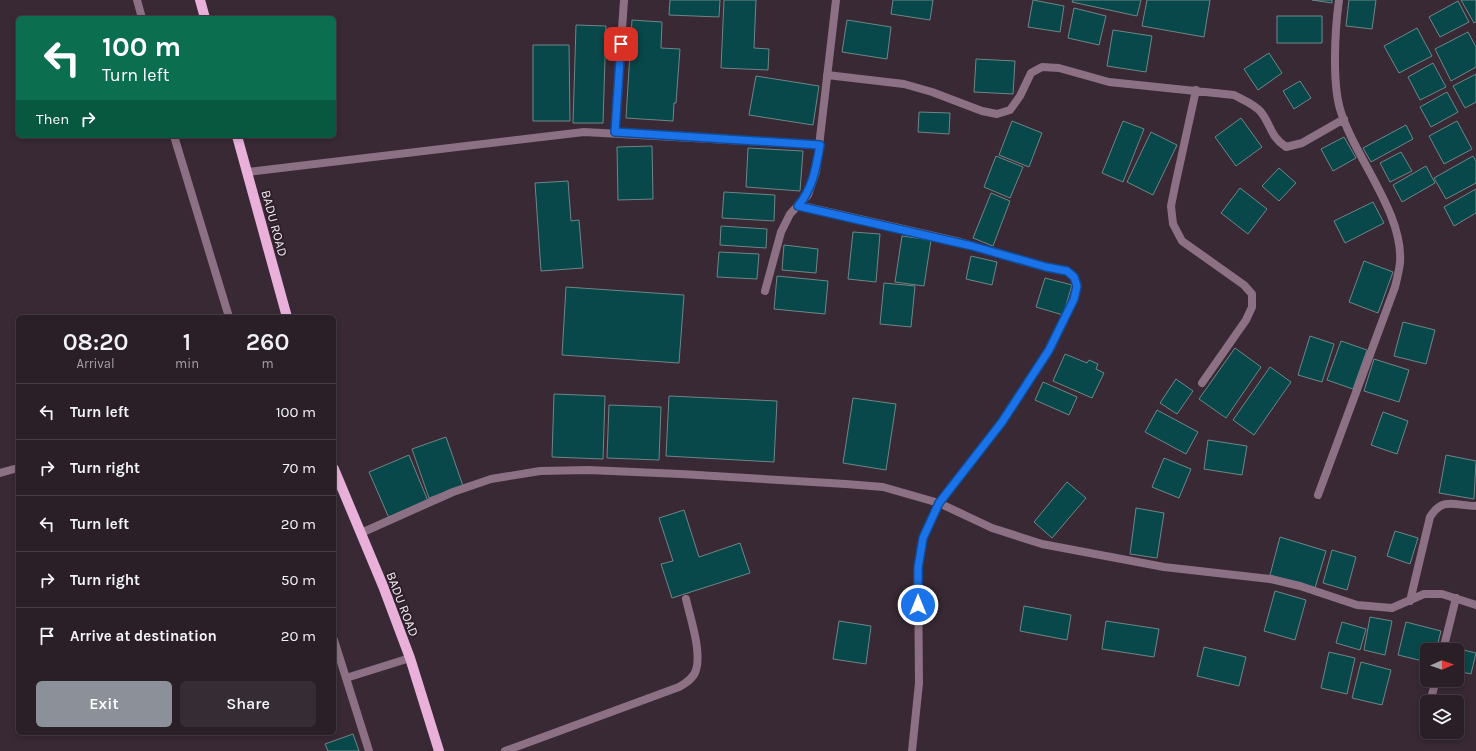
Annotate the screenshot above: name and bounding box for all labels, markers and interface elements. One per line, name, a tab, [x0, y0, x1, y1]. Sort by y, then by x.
pin	[604, 27, 638, 61]
text: 100 m	[102, 30, 181, 63]
icon: left	[36, 32, 88, 84]
icon: arrive	[610, 33, 632, 55]
text: Turn left	[102, 64, 170, 86]
icon: right	[77, 108, 99, 130]
text: Then	[36, 110, 69, 128]
street label: BADU ROAD	[258, 188, 291, 258]
text: 08:20	[63, 328, 128, 356]
text: 1	[183, 328, 191, 356]
text: 260	[246, 328, 289, 356]
text: Arrival	[77, 356, 115, 371]
text: min	[175, 356, 199, 371]
text: m	[261, 356, 274, 371]
icon: left	[36, 401, 58, 423]
text: Turn left	[70, 403, 129, 421]
text: 100 m	[276, 403, 316, 421]
icon: right	[36, 457, 58, 479]
text: Turn right	[70, 459, 140, 477]
text: 70 m	[282, 459, 316, 477]
icon: left	[36, 513, 58, 535]
text: Turn left	[70, 515, 129, 533]
text: 20 m	[281, 515, 316, 533]
icon: right	[36, 569, 58, 591]
street label: BADU ROAD	[383, 570, 422, 639]
text: Turn right	[70, 571, 140, 589]
text: 50 m	[281, 571, 316, 589]
position arrow	[897, 584, 939, 626]
icon: arrive	[36, 625, 58, 647]
text: Arrive at destination	[70, 627, 217, 645]
text: 20 m	[281, 627, 316, 645]
north arrow	[1420, 643, 1464, 687]
map controls	[1420, 643, 1464, 739]
button: Exit	[36, 681, 172, 727]
button: Share	[180, 681, 316, 727]
button: layers	[1420, 695, 1464, 739]

